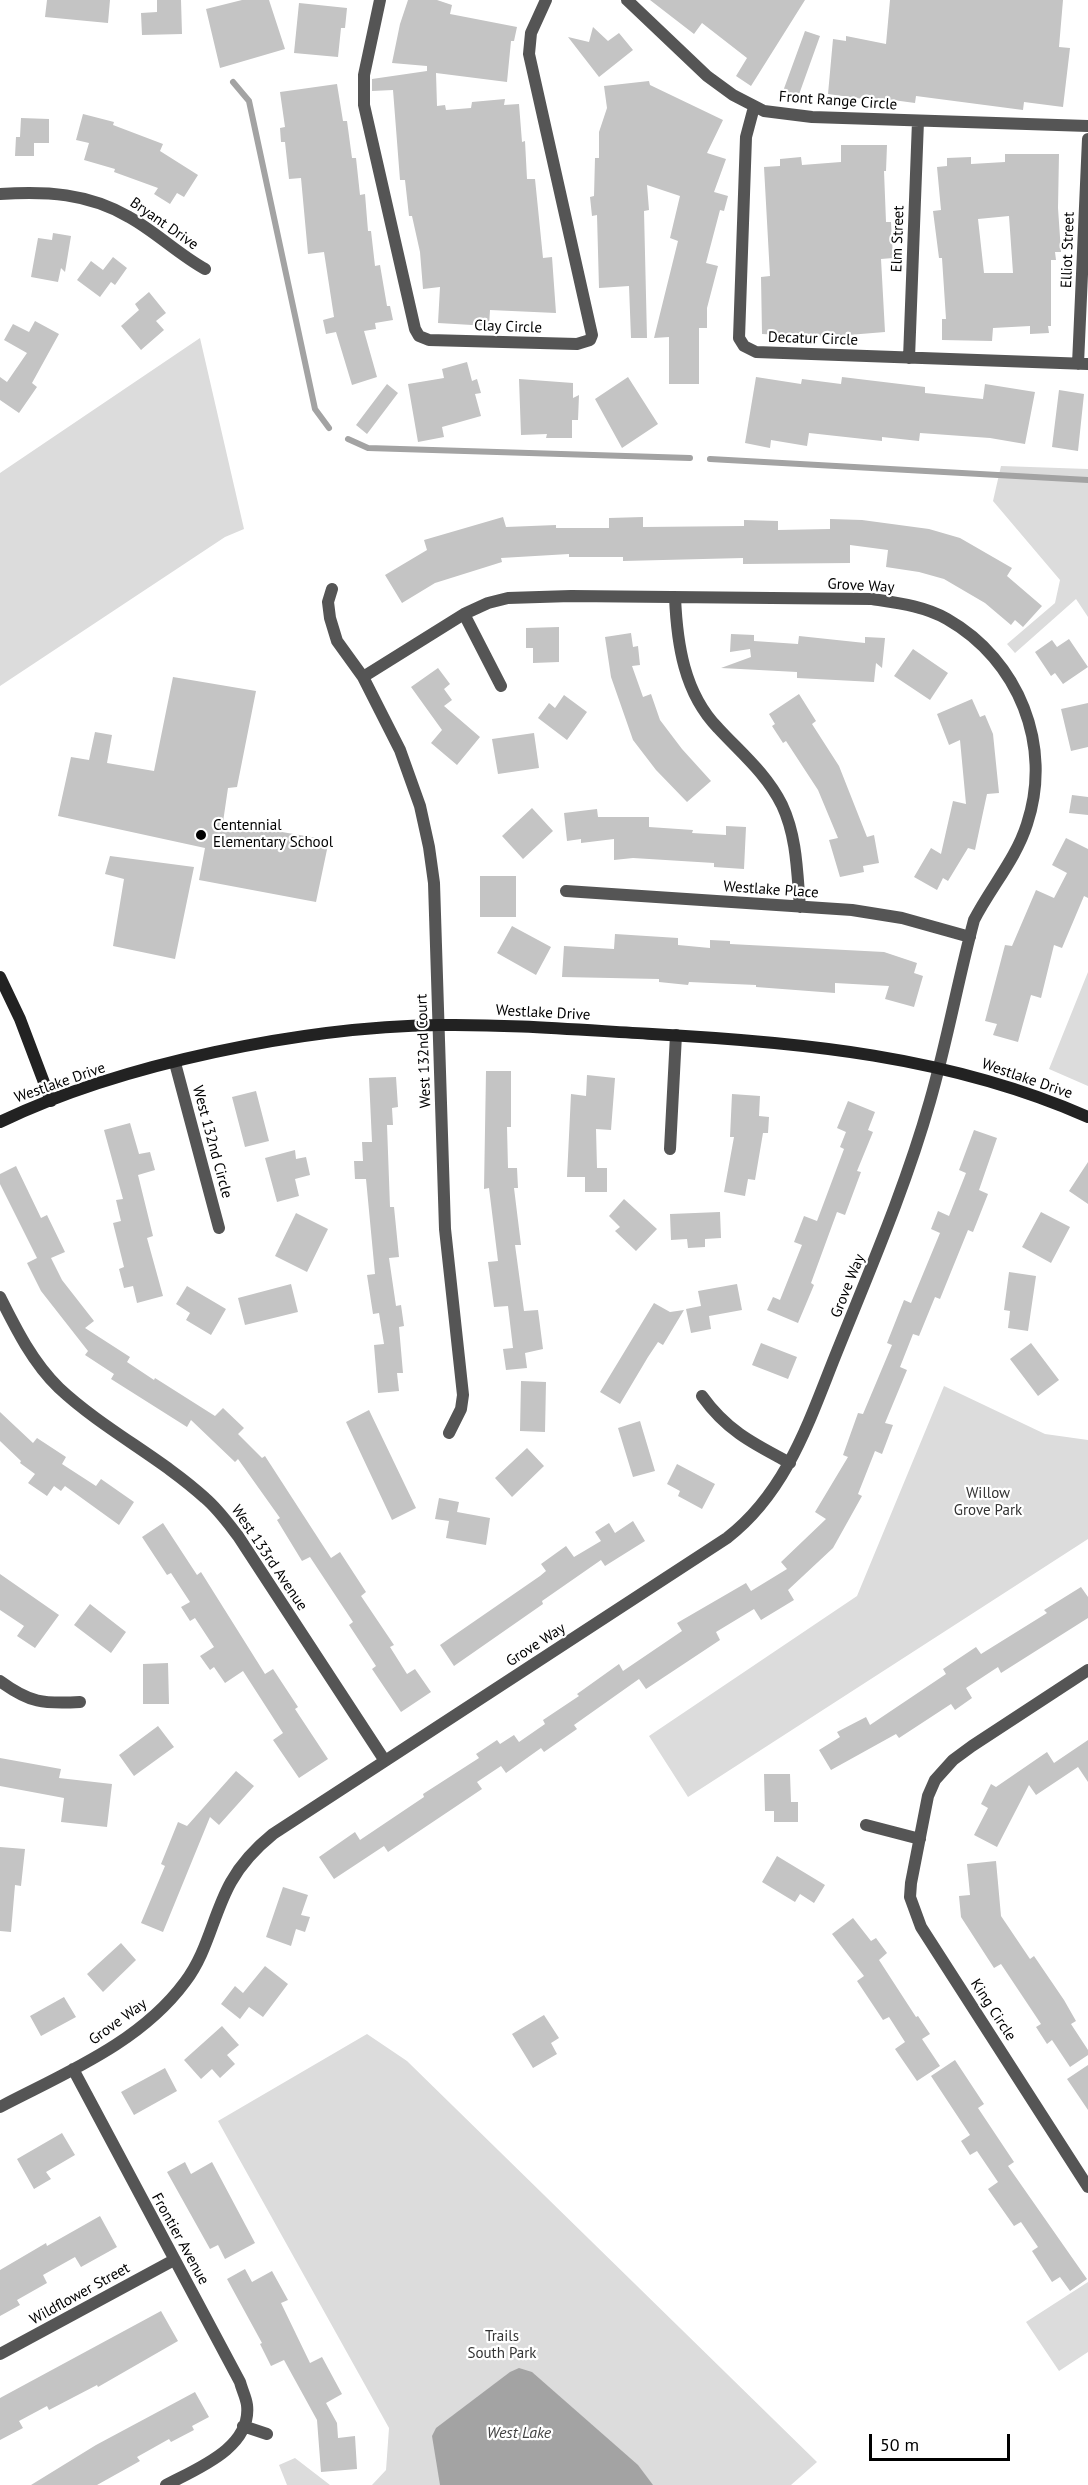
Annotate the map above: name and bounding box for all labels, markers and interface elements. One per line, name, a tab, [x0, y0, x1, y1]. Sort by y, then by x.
street label: Front Range Circle	[778, 88, 898, 114]
street label: Bryant Drive	[126, 194, 202, 254]
street label: Elm Street	[888, 205, 908, 273]
street label: Elliot Street	[1058, 212, 1078, 288]
street label: Clay Circle	[474, 317, 542, 337]
street label: Decatur Circle	[768, 328, 858, 350]
street label: Grove Way	[827, 575, 895, 597]
place label: Centennial Elementary School	[213, 817, 333, 852]
marker: Centennial Elementary School	[194, 828, 208, 842]
street label: Westlake Place	[723, 878, 819, 902]
street label: West 132nd Court	[413, 994, 435, 1108]
street label: Westlake Drive	[495, 1002, 591, 1024]
street label: Westlake Drive	[979, 1055, 1075, 1103]
street label: Westlake Drive	[12, 1059, 108, 1107]
street label: West 132nd Circle	[188, 1084, 236, 1200]
street label: Grove Way	[827, 1252, 869, 1320]
park label: Willow Grove Park	[954, 1485, 1022, 1520]
street label: West 133rd Avenue	[227, 1502, 311, 1614]
street label: Grove Way	[503, 1619, 569, 1671]
street label: King Circle	[966, 1976, 1020, 2044]
street label: Grove Way	[86, 1995, 150, 2049]
street label: Frontier Avenue	[147, 2190, 213, 2288]
street label: Wildflower Street	[27, 2259, 133, 2329]
park label: Trails South Park	[468, 2328, 536, 2363]
scale bar	[872, 2422, 1013, 2460]
water label: West Lake	[487, 2423, 551, 2443]
text: 50 m	[880, 2433, 919, 2456]

